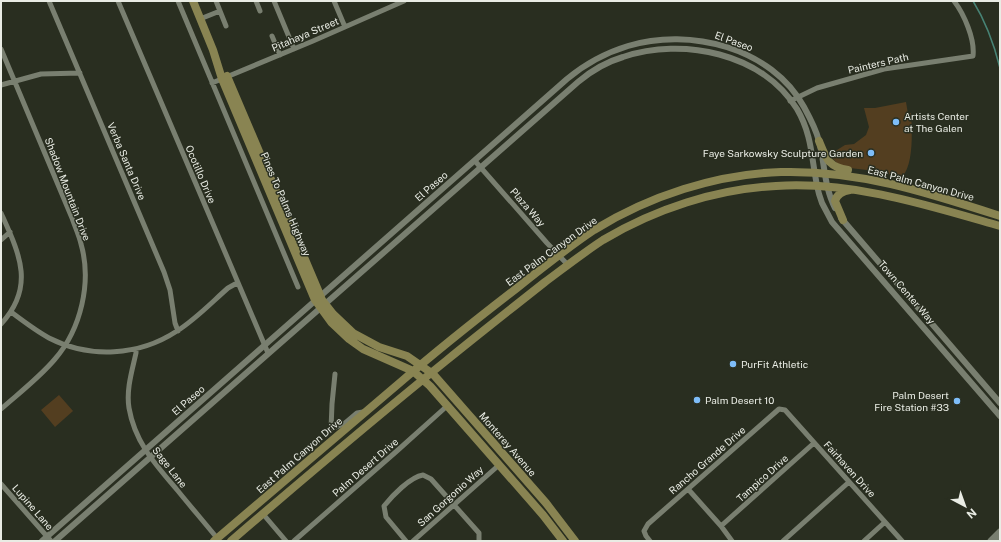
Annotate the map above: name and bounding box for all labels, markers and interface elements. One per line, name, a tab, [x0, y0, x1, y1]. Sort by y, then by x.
street label: Pitahaya Street	[270, 14, 340, 54]
street label: El Paseo	[713, 29, 755, 54]
street label: Painters Path	[846, 50, 910, 76]
place label: Artists Center at The Galen	[904, 110, 969, 134]
marker: Artists Center at The Galen	[891, 117, 901, 127]
street label: Verba Santa Drive	[105, 120, 149, 202]
street label: Shadow Mountain Drive	[43, 136, 93, 243]
street label: Ocotillo Drive	[183, 143, 219, 205]
place label: Faye Sarkowsky Sculpture Garden	[703, 147, 863, 159]
marker: Faye Sarkowsky Sculpture Garden	[866, 148, 876, 158]
street label: Pines To Palms Highway	[259, 150, 314, 259]
street label: East Palm Canyon Drive	[866, 163, 976, 203]
street label: El Paseo	[412, 168, 450, 204]
street label: Plaza Way	[508, 185, 548, 229]
street label: East Palm Canyon Drive	[503, 214, 599, 288]
street label: Town Center Way	[876, 258, 938, 327]
place label: PurFit Athletic	[741, 358, 808, 370]
marker: PurFit Athletic	[728, 359, 738, 369]
street label: El Paseo	[169, 382, 207, 418]
place label: Palm Desert Fire Station #33	[874, 389, 949, 413]
place label: Palm Desert 10	[705, 394, 774, 406]
marker: Palm Desert 10	[692, 395, 702, 405]
marker: Palm Desert Fire Station #33	[952, 396, 962, 406]
street label: Monterey Avenue	[477, 410, 539, 479]
street label: East Palm Canyon Drive	[254, 414, 345, 496]
street label: Rancho Grande Drive	[666, 423, 748, 496]
street label: Palm Desert Drive	[330, 435, 401, 499]
street label: Fairhaven Drive	[822, 438, 879, 500]
street label: Sage Lane	[150, 444, 190, 490]
street label: Tampico Drive	[734, 451, 791, 504]
street label: San Gorgonio Way	[415, 463, 486, 529]
street label: Lupine Lane	[10, 482, 56, 533]
north arrow	[945, 486, 985, 526]
text: N	[964, 506, 979, 521]

